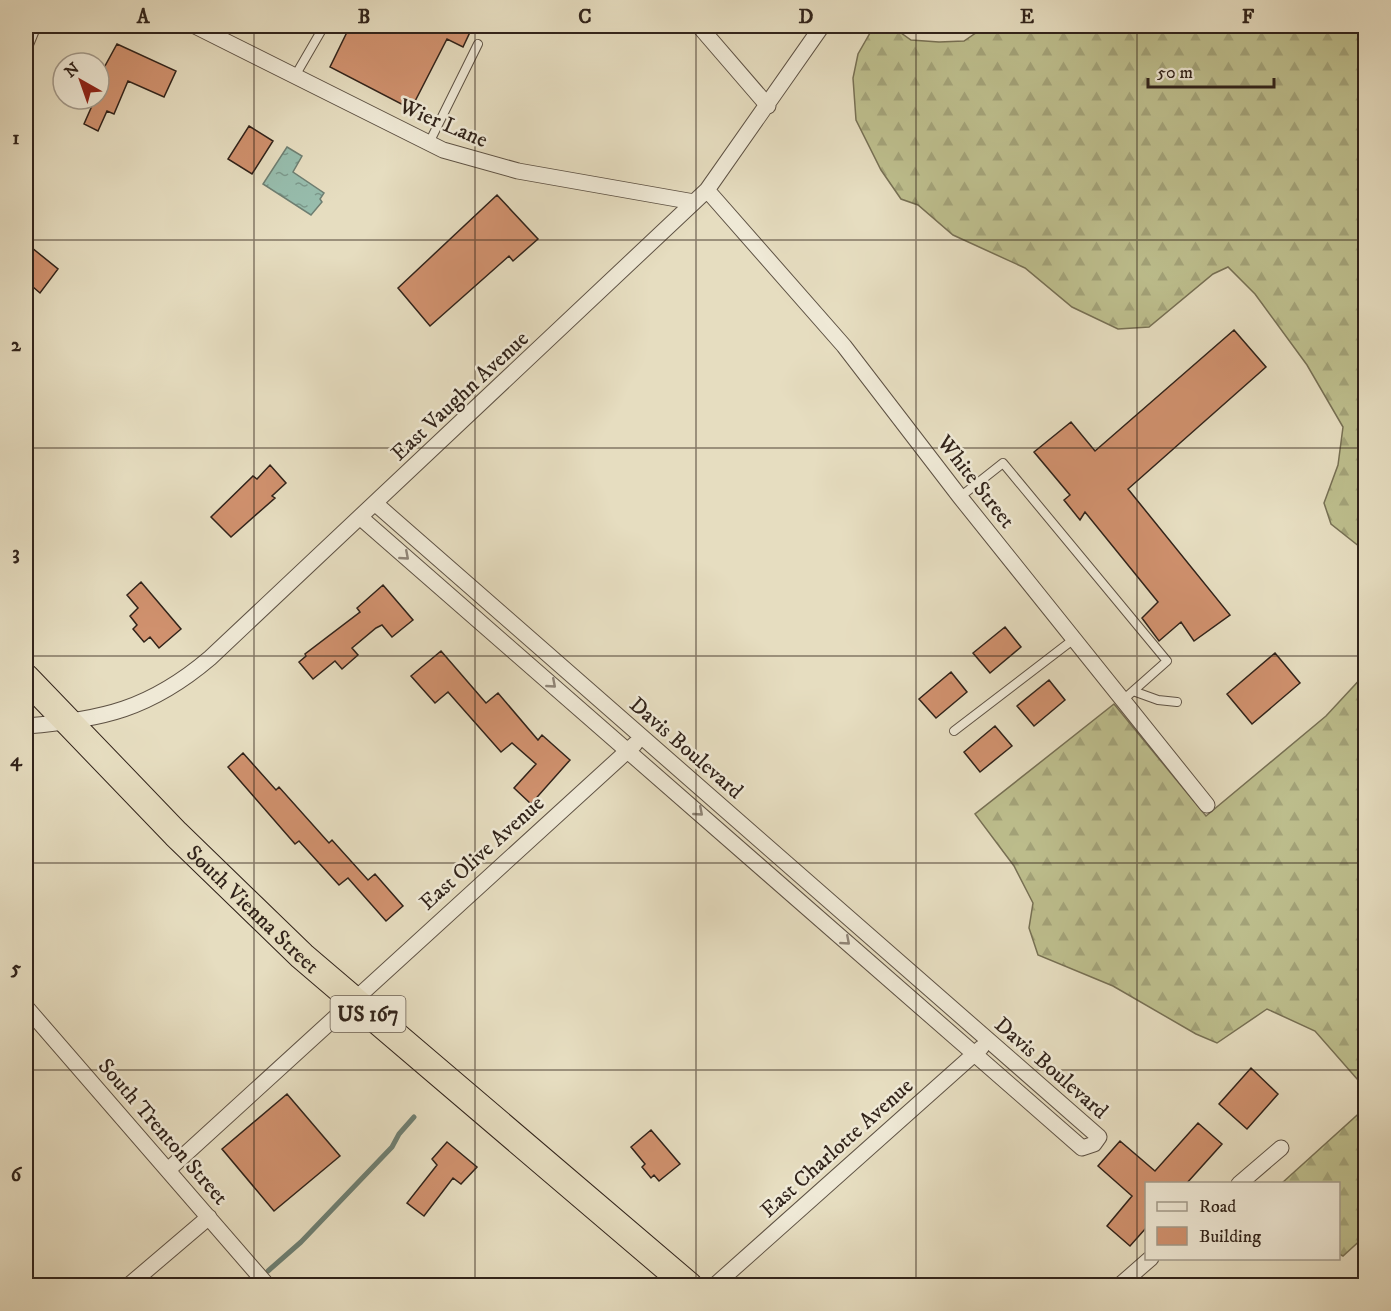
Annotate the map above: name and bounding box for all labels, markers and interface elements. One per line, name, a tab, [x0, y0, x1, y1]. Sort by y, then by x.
text: A	[136, 5, 151, 30]
text: B	[358, 5, 370, 30]
text: C	[578, 5, 592, 30]
text: D	[799, 5, 814, 30]
text: E	[1020, 5, 1034, 30]
text: F	[1242, 5, 1255, 30]
north arrow	[51, 51, 111, 111]
scale bar	[1148, 51, 1274, 89]
text: N	[61, 58, 83, 82]
text: 50 m	[1157, 62, 1193, 84]
street label: Wier Lane	[394, 92, 492, 154]
text: 1	[12, 126, 20, 151]
street label: East Vaughn Avenue	[386, 325, 534, 467]
text: 2	[11, 333, 22, 358]
street label: White Street	[930, 429, 1021, 534]
text: 3	[12, 541, 20, 566]
one-way arrow	[398, 549, 409, 560]
one-way arrow	[545, 677, 556, 688]
street label: Davis Boulevard	[624, 691, 749, 805]
text: 4	[10, 748, 23, 773]
street label: East Olive Avenue	[414, 790, 550, 916]
one-way arrow	[693, 805, 703, 816]
street label: South Vienna Street	[180, 840, 324, 980]
one-way arrow	[839, 934, 850, 945]
text: 5	[10, 956, 21, 981]
road number: US 167	[330, 996, 406, 1032]
street label: Davis Boulevard	[989, 1011, 1114, 1125]
street label: South Trenton Street	[92, 1053, 234, 1211]
street label: East Charlotte Avenue	[755, 1072, 919, 1224]
text: 6	[11, 1163, 23, 1188]
legend	[1145, 1182, 1340, 1260]
text: Road	[1199, 1196, 1236, 1218]
text: Building	[1199, 1226, 1261, 1248]

